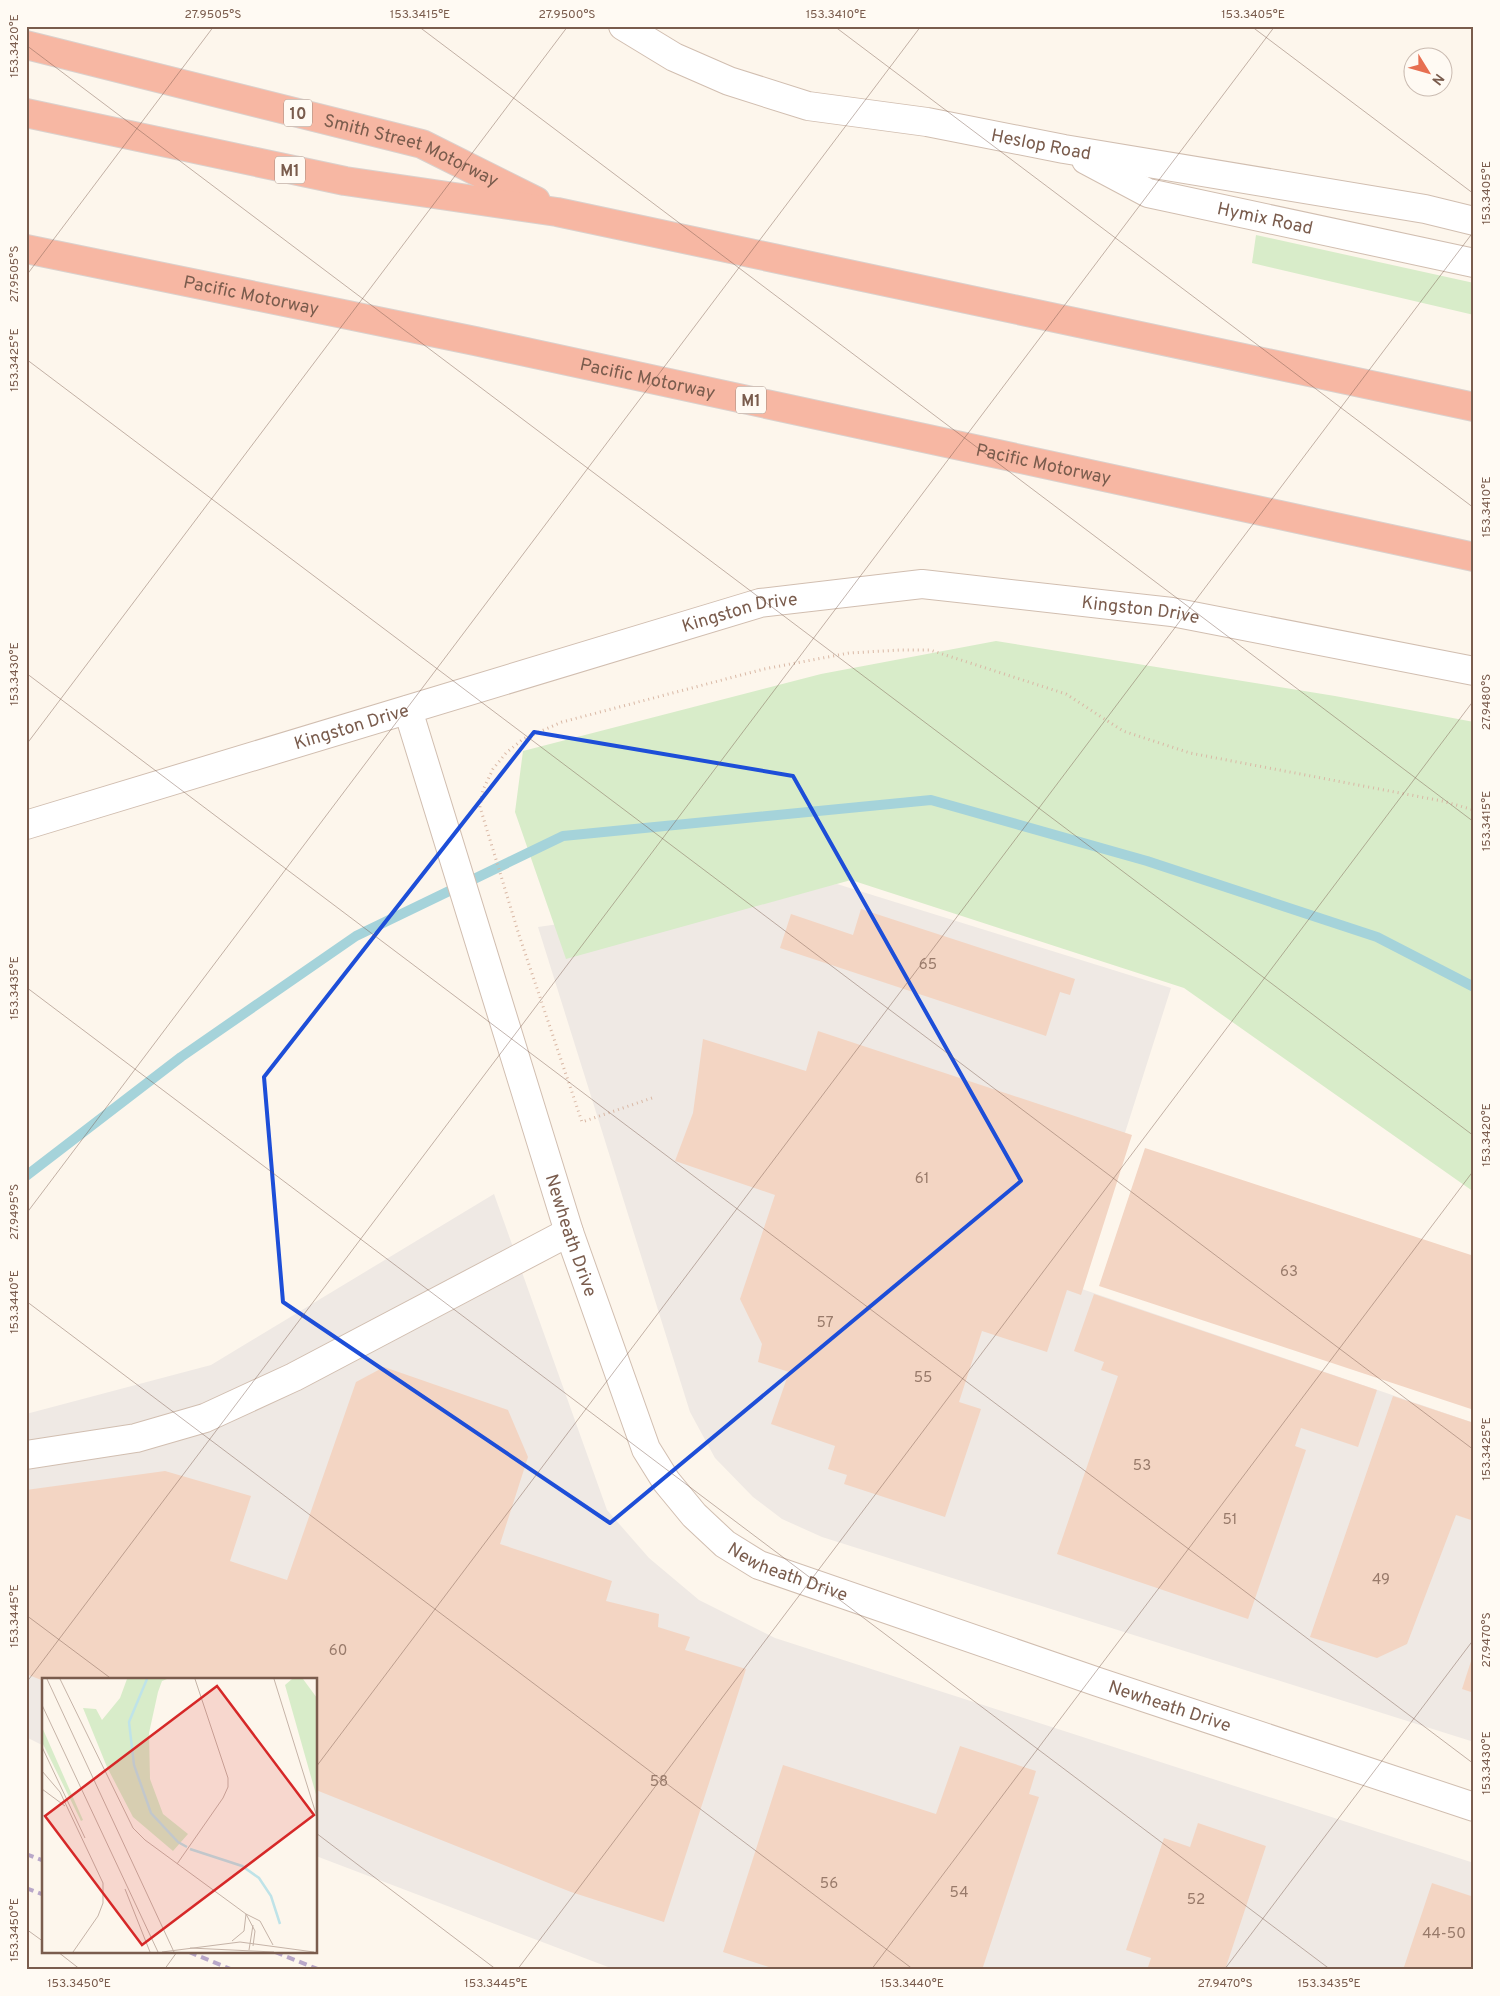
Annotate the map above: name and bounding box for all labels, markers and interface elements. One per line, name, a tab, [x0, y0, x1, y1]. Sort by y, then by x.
text: 27.9505°S	[185, 7, 241, 23]
text: 153.3415°E	[390, 7, 450, 23]
text: 27.9500°S	[539, 7, 596, 23]
text: 153.3410°E	[806, 7, 866, 23]
text: 153.3405°E	[1221, 7, 1285, 23]
text: 153.3420°E	[7, 14, 23, 78]
north arrow	[1402, 48, 1452, 98]
text: N	[1427, 70, 1447, 88]
road number: 10	[284, 100, 312, 126]
street label: Smith Street Motorway	[321, 110, 502, 193]
street label: Heslop Road	[989, 125, 1093, 166]
road number: M1	[275, 156, 305, 184]
text: 153.3405°E	[1479, 161, 1495, 225]
street label: Hymix Road	[1215, 198, 1315, 241]
text: 27.9505°S	[7, 246, 23, 302]
street label: Pacific Motorway	[181, 272, 321, 322]
text: 153.3425°E	[7, 328, 23, 392]
street label: Pacific Motorway	[578, 354, 717, 406]
road number: M1	[736, 386, 766, 414]
street label: Pacific Motorway	[973, 440, 1113, 491]
text: 153.3410°E	[1479, 477, 1495, 537]
street label: Kingston Drive	[679, 589, 799, 639]
street label: Kingston Drive	[1080, 592, 1201, 630]
text: 153.3430°E	[7, 642, 23, 706]
text: 27.9480°S	[1479, 674, 1495, 730]
street label: Kingston Drive	[292, 700, 412, 756]
text: 153.3415°E	[1479, 791, 1495, 851]
text: 153.3435°E	[7, 956, 23, 1020]
house number: 65	[919, 956, 937, 975]
text: 153.3420°E	[1479, 1103, 1495, 1167]
house number: 61	[915, 1170, 929, 1189]
street label: Newheath Drive	[539, 1172, 601, 1300]
text: 27.9495°S	[7, 1184, 23, 1240]
house number: 63	[1280, 1263, 1298, 1282]
text: 153.3440°E	[7, 1270, 23, 1334]
house number: 57	[817, 1314, 834, 1333]
house number: 55	[914, 1369, 932, 1388]
text: 153.3425°E	[1479, 1417, 1495, 1481]
house number: 53	[1133, 1457, 1151, 1476]
house number: 51	[1223, 1511, 1237, 1530]
street label: Newheath Drive	[723, 1538, 850, 1608]
house number: 49	[1372, 1571, 1390, 1590]
text: 153.3445°E	[7, 1584, 23, 1648]
text: 27.9470°S	[1479, 1612, 1495, 1668]
house number: 60	[329, 1642, 347, 1661]
street label: Newheath Drive	[1105, 1676, 1234, 1738]
inset map	[42, 1678, 318, 1954]
text: 153.3430°E	[1479, 1731, 1495, 1795]
house number: 58	[650, 1773, 668, 1792]
house number: 56	[820, 1875, 838, 1894]
house number: 54	[950, 1884, 968, 1903]
house number: 52	[1187, 1891, 1205, 1910]
text: 153.3450°E	[7, 1898, 23, 1962]
house number: 44-50	[1422, 1925, 1466, 1944]
text: 153.3450°E	[47, 1976, 111, 1992]
text: 153.3445°E	[464, 1976, 528, 1992]
text: 153.3440°E	[880, 1976, 944, 1992]
text: 27.9470°S	[1197, 1976, 1253, 1992]
text: 153.3435°E	[1297, 1976, 1361, 1992]

